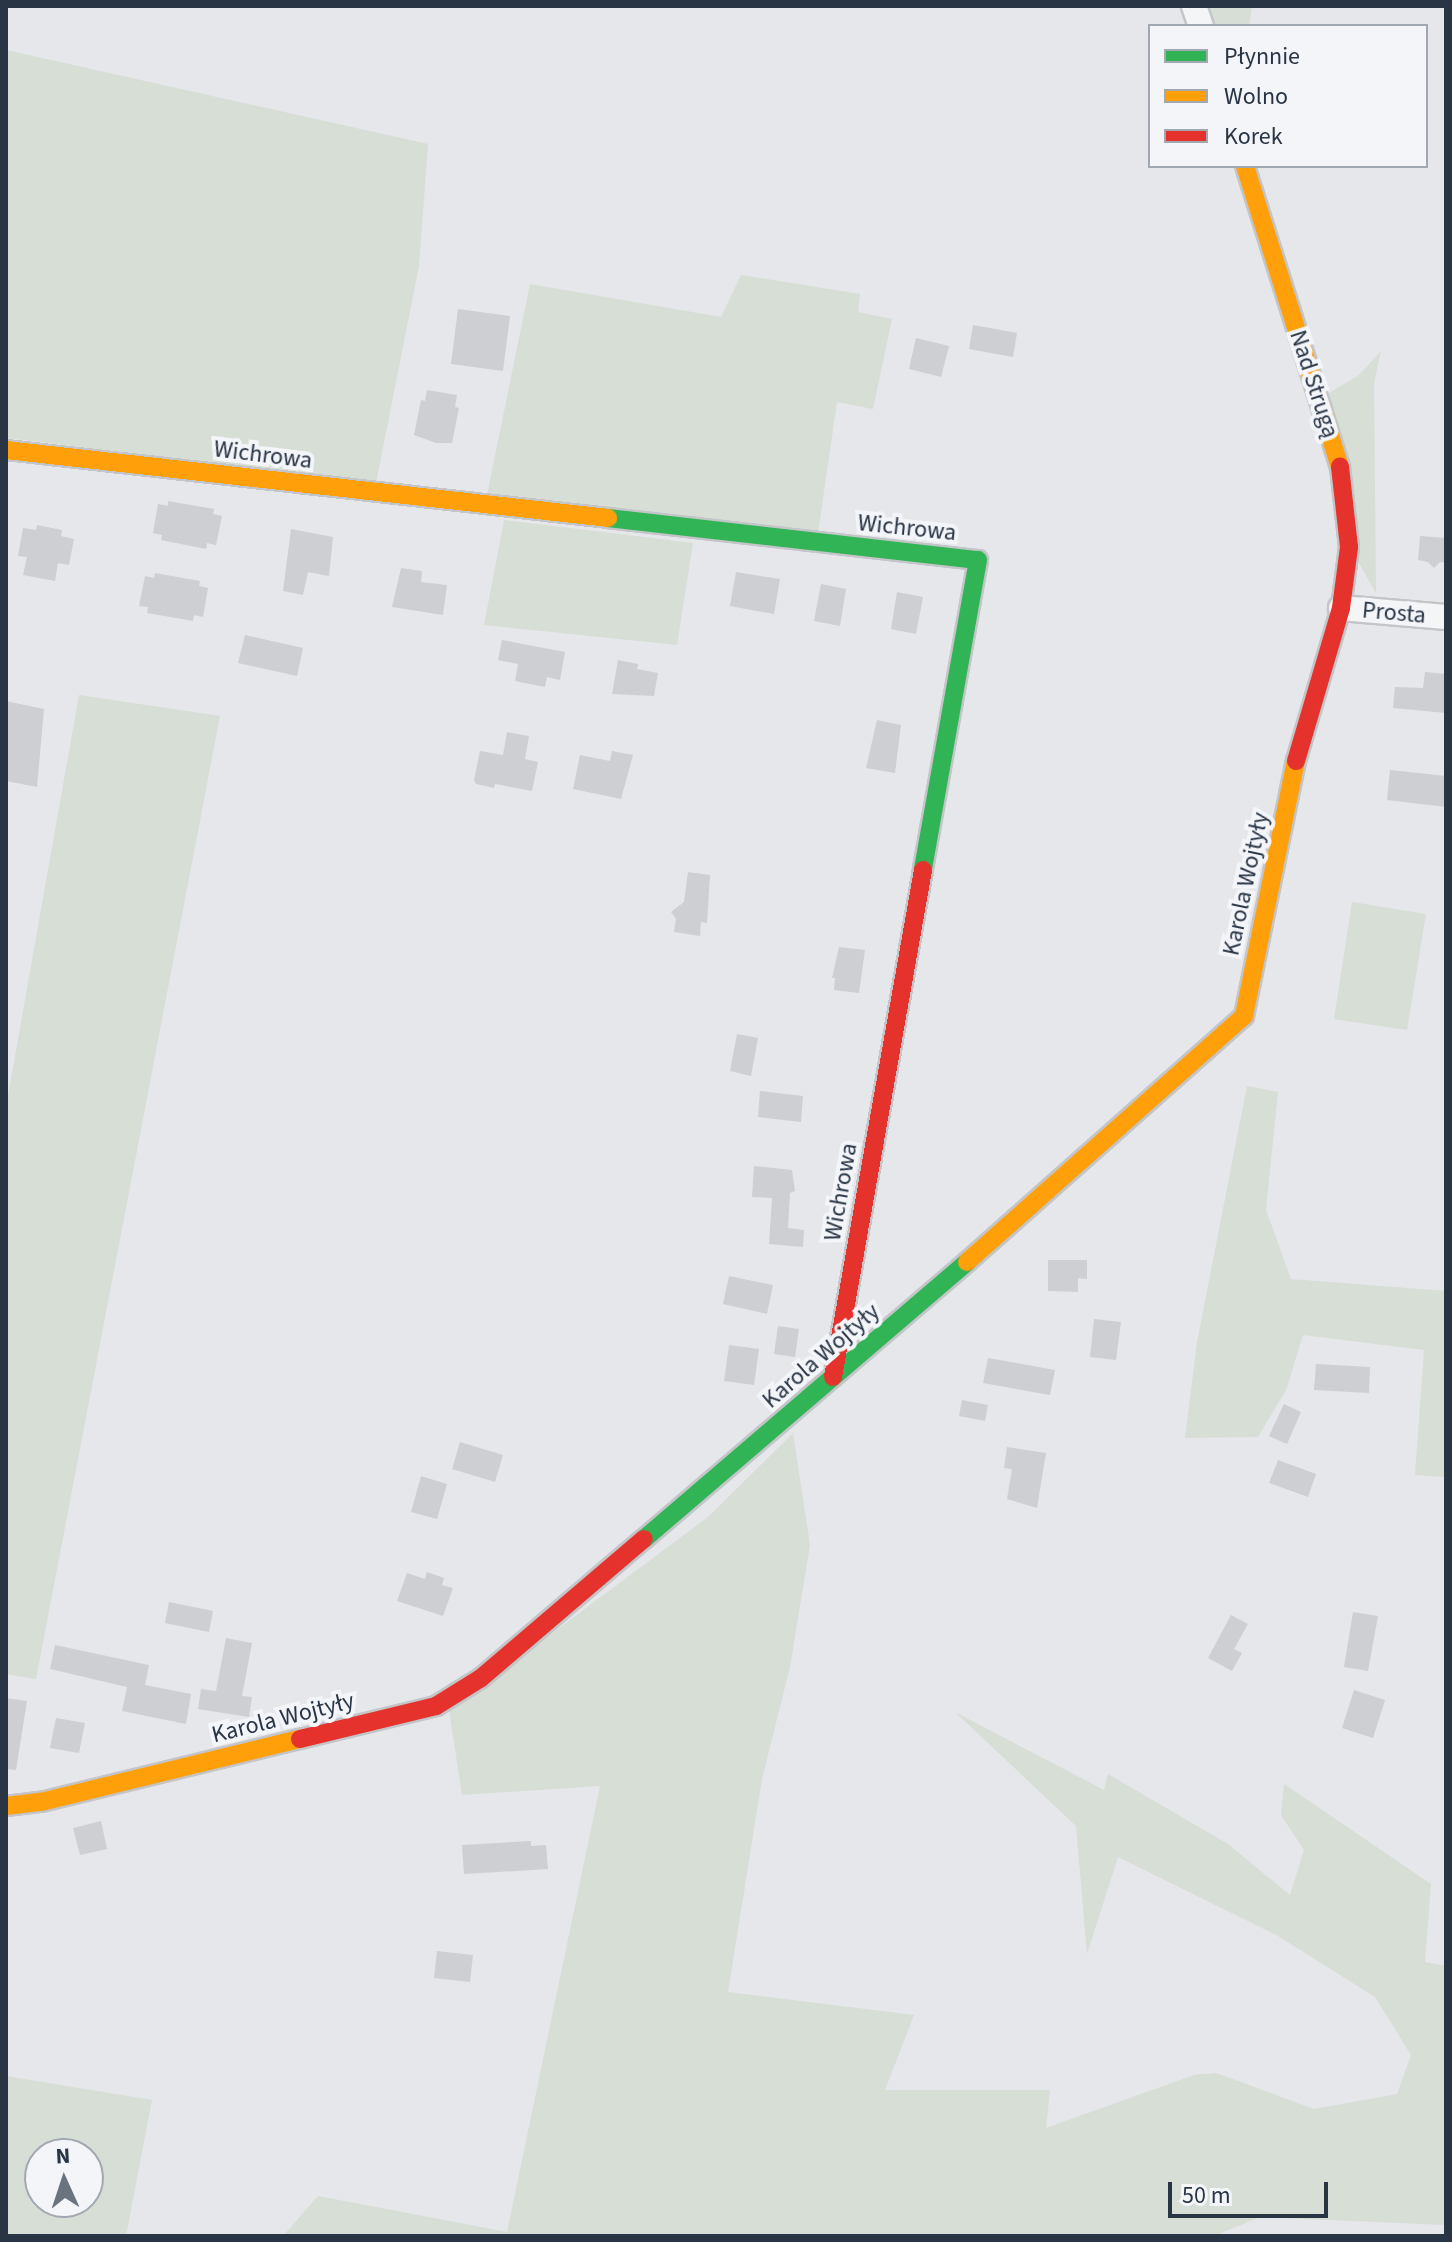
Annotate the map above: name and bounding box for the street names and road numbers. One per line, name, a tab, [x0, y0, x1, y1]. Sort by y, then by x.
street label: Nad Strugą	[1283, 327, 1345, 441]
street label: Wichrowa	[212, 435, 314, 475]
street label: Wichrowa	[856, 509, 958, 547]
street label: Prosta	[1361, 596, 1427, 630]
street label: Karola Wojtyły	[1217, 810, 1275, 958]
street label: Wichrowa	[818, 1141, 864, 1243]
street label: Karola Wojtyły	[757, 1297, 885, 1415]
street label: Karola Wojtyły	[209, 1686, 357, 1750]

